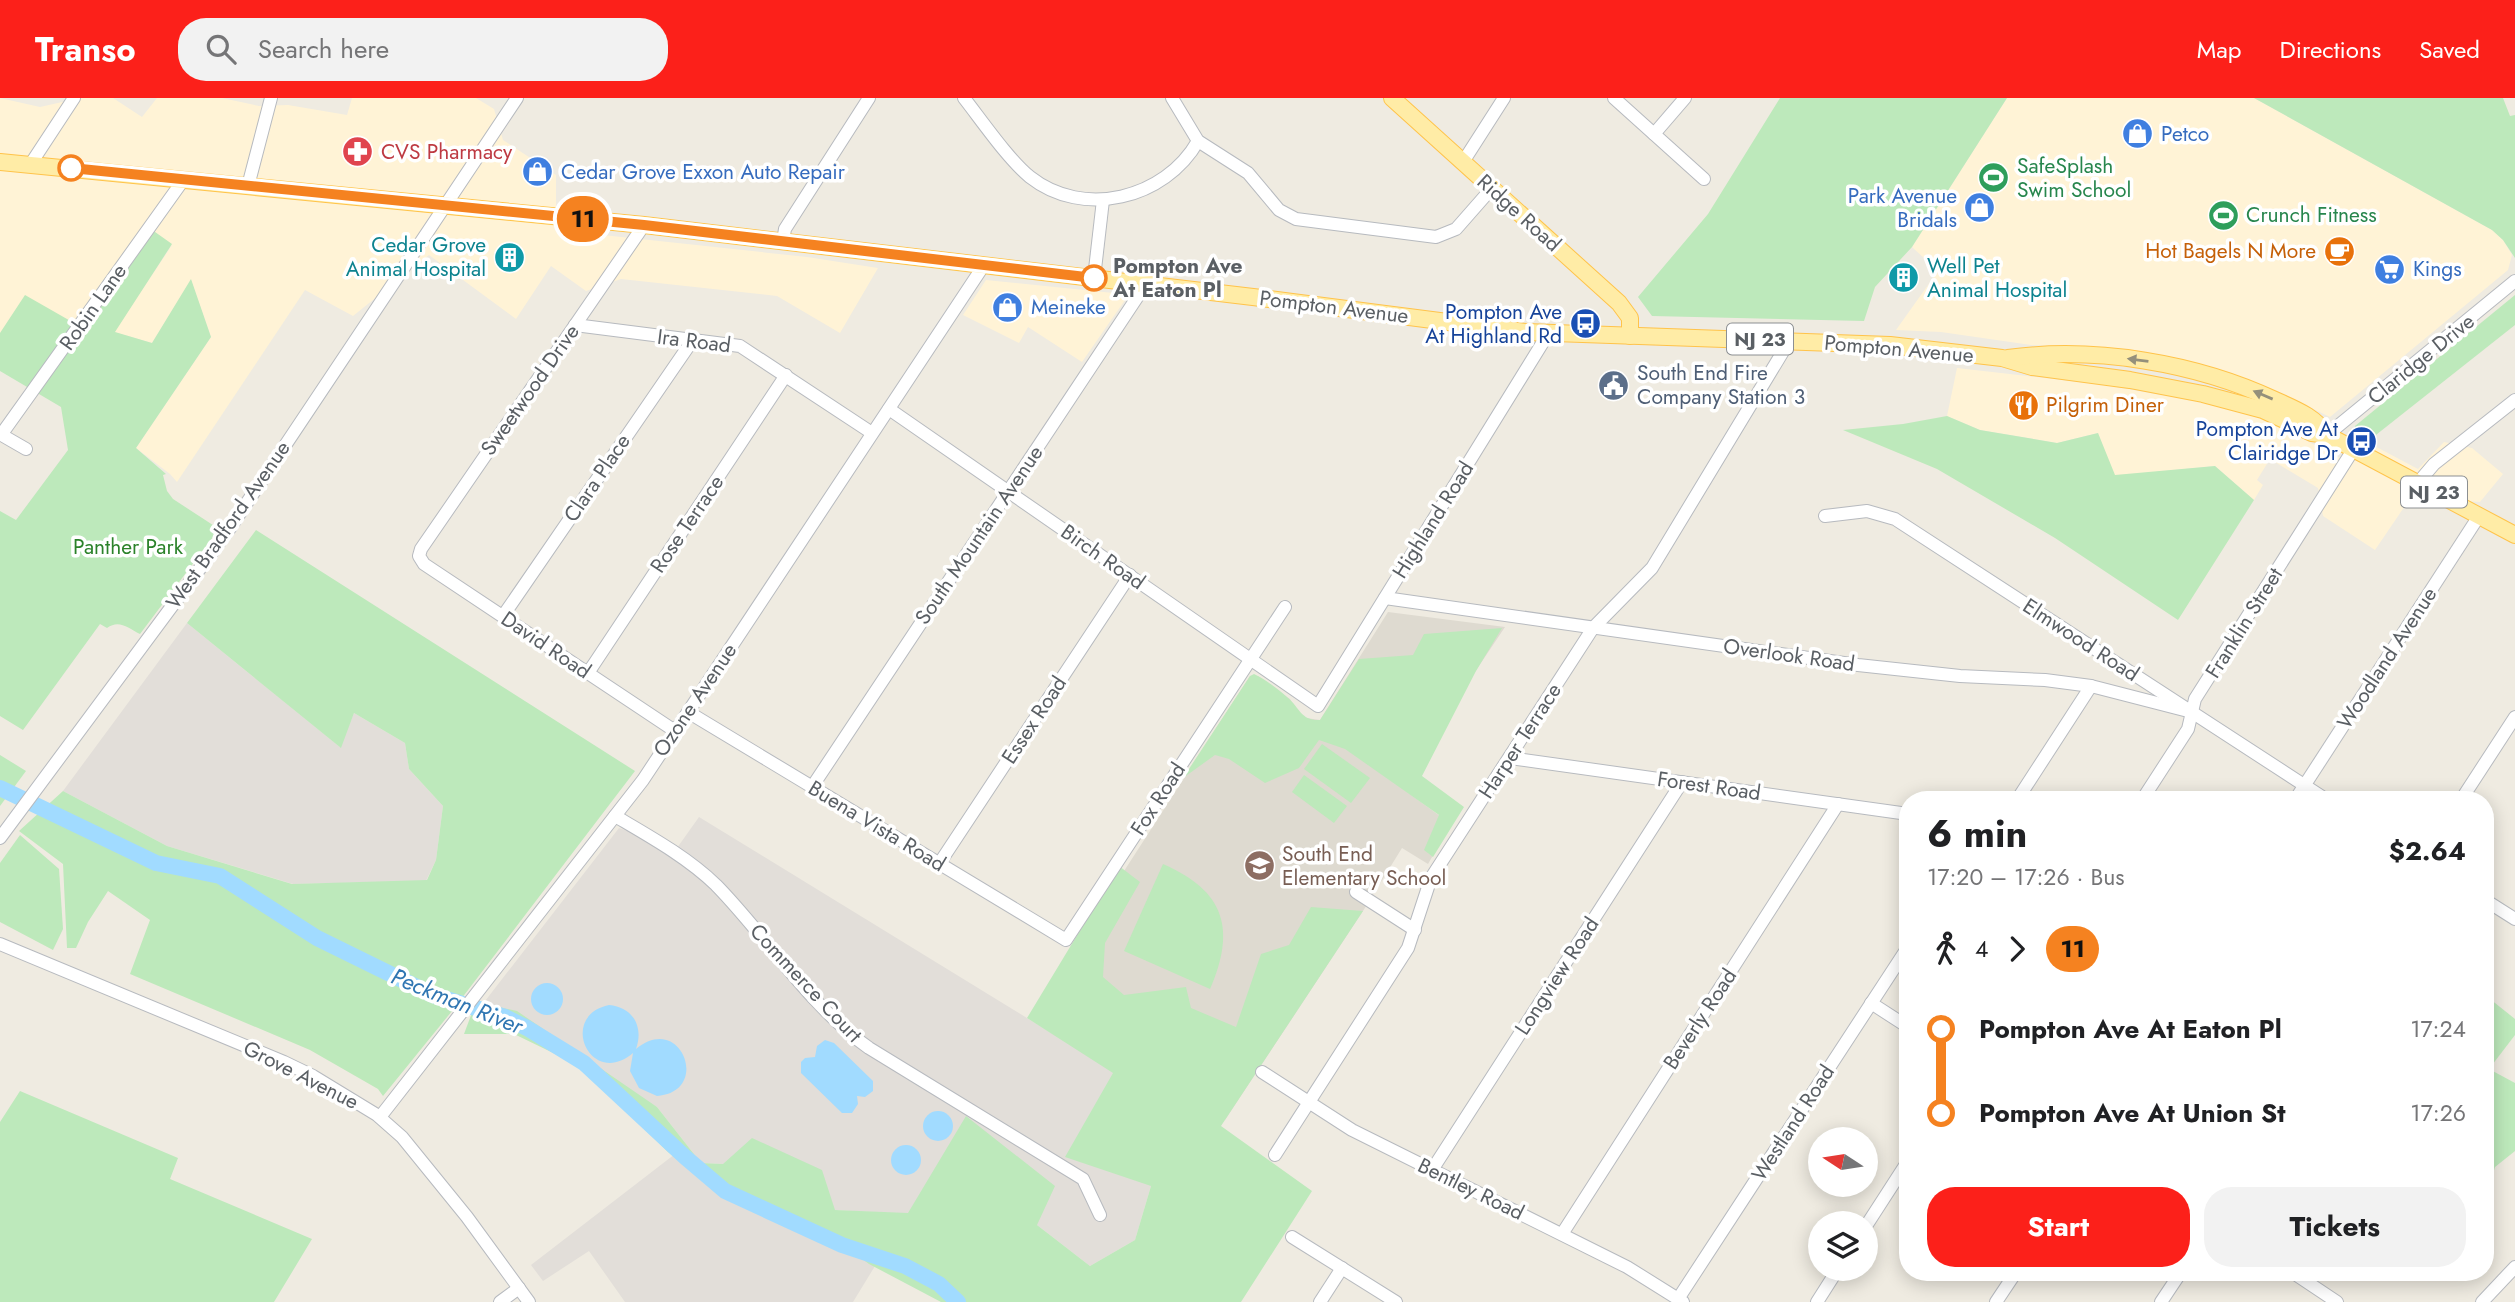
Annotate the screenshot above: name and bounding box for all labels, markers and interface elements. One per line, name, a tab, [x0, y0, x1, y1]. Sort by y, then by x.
search box	[178, 18, 668, 81]
text: Transo	[35, 26, 136, 73]
icon: search	[202, 30, 240, 68]
text: Search here	[258, 30, 389, 68]
text: Map	[2197, 32, 2242, 67]
text: Directions	[2280, 32, 2381, 67]
text: Saved	[2419, 32, 2480, 67]
shop icon: Petco	[2121, 117, 2155, 151]
place label: Petco	[2161, 119, 2209, 149]
pharmacy icon: CVS Pharmacy	[341, 135, 375, 169]
place label: CVS Pharmacy	[381, 137, 513, 167]
place label: SafeSplash Swim School	[2017, 151, 2131, 205]
unlabelled marker	[58, 155, 84, 181]
shop icon: Cedar Grove Exxon Auto Repair	[521, 155, 555, 189]
place label: Cedar Grove Exxon Auto Repair	[561, 157, 846, 187]
sports icon: SafeSplash Swim School	[1977, 161, 2011, 195]
street label: Ridge Road	[1470, 167, 1568, 259]
place label: Park Avenue Bridals	[1848, 181, 1957, 235]
shop icon: Park Avenue Bridals	[1963, 191, 1997, 225]
line badge: 11	[552, 196, 614, 242]
sports icon: Crunch Fitness	[2206, 198, 2240, 232]
place label: Crunch Fitness	[2246, 200, 2377, 230]
text: 11	[571, 201, 595, 236]
place label: Cedar Grove Animal Hospital	[346, 230, 486, 284]
cafe icon: Hot Bagels N More	[2322, 234, 2356, 268]
place label: Hot Bagels N More	[2145, 236, 2316, 266]
building icon: Cedar Grove Animal Hospital	[492, 240, 526, 274]
place label: Pompton Ave At Eaton Pl	[1112, 251, 1243, 305]
place label: Well Pet Animal Hospital	[1927, 251, 2067, 305]
supermarket icon: Kings	[2373, 252, 2407, 286]
place label: Kings	[2413, 254, 2462, 284]
street label: Robin Lane	[52, 258, 134, 356]
building icon: Well Pet Animal Hospital	[1887, 261, 1921, 295]
marker: Pompton Ave At Eaton Pl	[1081, 265, 1107, 291]
street label: Pompton Avenue	[1258, 283, 1410, 331]
shop icon: Meineke	[991, 290, 1025, 324]
place label: Meineke	[1031, 292, 1106, 322]
place label: Pompton Ave At Highland Rd	[1425, 297, 1562, 351]
street label: Claridge Drive	[2361, 306, 2481, 411]
bus stop icon: Pompton Ave At Highland Rd	[1568, 307, 1602, 341]
street label: Sweetwood Drive	[474, 318, 587, 462]
street label: Ira Road	[655, 322, 733, 360]
road number: NJ 23	[1727, 324, 1793, 354]
street label: Pompton Avenue	[1823, 328, 1975, 370]
one-way arrow	[2127, 355, 2149, 366]
place label: South End Fire Company Station 3	[1637, 358, 1805, 412]
public building icon: South End Fire Company Station 3	[1597, 368, 1631, 402]
restaurant icon: Pilgrim Diner	[2006, 388, 2040, 422]
one-way arrow	[2253, 389, 2274, 400]
place label: Pilgrim Diner	[2046, 390, 2165, 420]
place label: Pompton Ave At Clairidge Dr	[2196, 414, 2339, 468]
bus stop icon: Pompton Ave At Clairidge Dr	[2344, 424, 2378, 458]
street label: Clara Place	[557, 428, 638, 528]
street label: West Bradford Avenue	[159, 435, 297, 615]
street label: South Mountain Avenue	[908, 439, 1050, 631]
street label: Highland Road	[1385, 456, 1481, 584]
street label: Rose Terrace	[643, 469, 731, 579]
road number: NJ 23	[2401, 476, 2467, 508]
street label: Birch Road	[1055, 517, 1151, 597]
park label: Panther Park	[73, 532, 184, 562]
street label: Franklin Street	[2198, 562, 2290, 684]
street label: Woodland Avenue	[2330, 581, 2444, 735]
street label: Elmwood Road	[2017, 591, 2145, 689]
street label: David Road	[495, 604, 597, 686]
street label: Overlook Road	[1721, 631, 1857, 679]
street label: Ozone Avenue	[646, 637, 744, 763]
street label: Essex Road	[994, 670, 1074, 770]
street label: Harper Terrace	[1471, 677, 1569, 805]
street label: Fox Road	[1123, 757, 1193, 841]
street label: Forest Road	[1655, 764, 1763, 808]
street label: Buena Vista Road	[803, 773, 951, 879]
text: 6 min	[1927, 806, 2027, 861]
text: $2.64	[2389, 832, 2466, 870]
place label: South End Elementary School	[1282, 839, 1446, 893]
school or university icon: South End Elementary School	[1242, 849, 1276, 883]
text: 17:20 – 17:26 · Bus	[1927, 860, 2125, 894]
street label: Longview Road	[1508, 911, 1606, 1041]
street label: Commerce Court	[743, 917, 869, 1049]
icon: walk	[1927, 930, 1965, 968]
icon: forward	[1998, 930, 2036, 968]
text: 11	[2060, 931, 2085, 966]
text: 4	[1975, 932, 1988, 966]
water label: Peckman River	[386, 959, 529, 1043]
street label: Beverly Road	[1656, 963, 1744, 1075]
text: Pompton Ave At Eaton Pl	[1979, 1010, 2282, 1048]
text: 17:24	[2410, 1012, 2466, 1046]
street label: Grove Avenue	[238, 1033, 364, 1117]
street label: Westland Road	[1744, 1059, 1842, 1187]
text: Pompton Ave At Union St	[1979, 1094, 2285, 1132]
text: 17:26	[2410, 1096, 2466, 1130]
north arrow	[1808, 1127, 1878, 1197]
map controls	[1808, 1127, 1878, 1281]
street label: Bentley Road	[1413, 1150, 1529, 1228]
button: Start	[1927, 1187, 2190, 1267]
button: Tickets	[2204, 1187, 2466, 1267]
button: layers	[1808, 1211, 1878, 1281]

